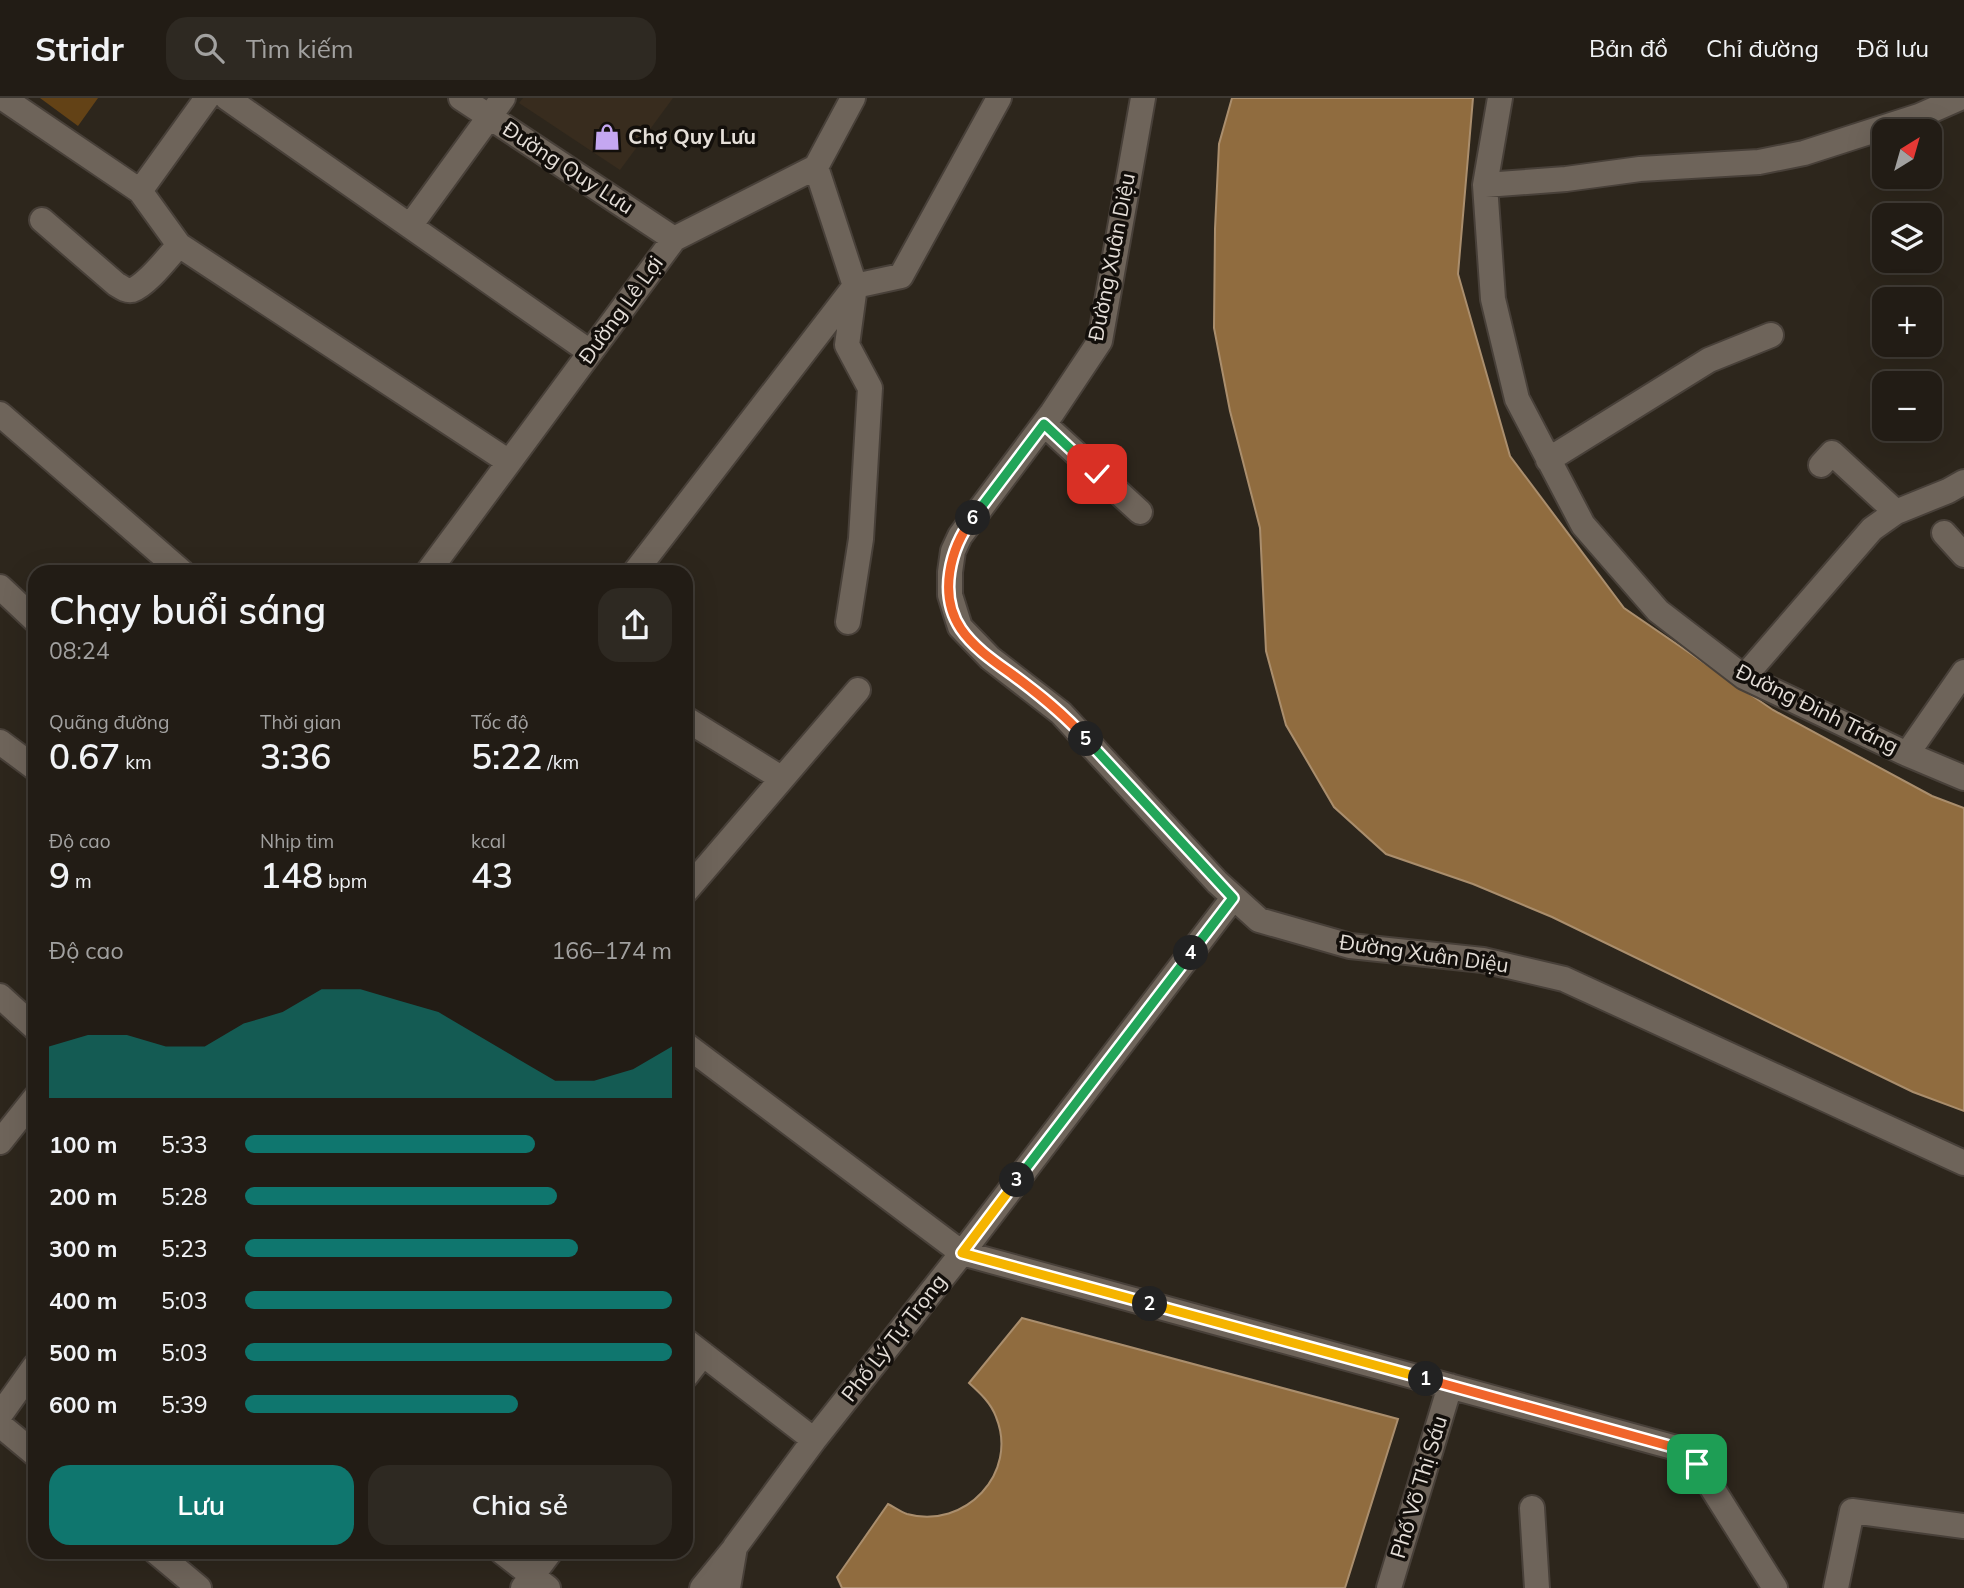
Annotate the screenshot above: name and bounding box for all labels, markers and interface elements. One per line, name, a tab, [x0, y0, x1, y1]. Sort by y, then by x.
search box	[166, 17, 656, 80]
text: Stridr	[35, 28, 124, 69]
icon: search	[190, 29, 228, 67]
text: Tìm kiếm	[246, 32, 354, 65]
text: Bản đồ	[1589, 33, 1668, 63]
text: Chỉ đường	[1706, 33, 1819, 63]
text: Đã lưu	[1857, 33, 1929, 63]
street label: Đường Quy Lưu	[498, 115, 639, 219]
north arrow	[1872, 119, 1942, 189]
map controls	[1872, 119, 1942, 441]
shop icon: Chợ Quy Lưu	[592, 122, 622, 152]
place label: Chợ Quy Lưu	[628, 123, 756, 149]
street label: Đường Xuân Diệu	[1082, 171, 1140, 343]
button: layers	[1872, 203, 1942, 273]
street label: Đường Lê Lợi	[572, 250, 668, 368]
button: +	[1872, 287, 1942, 357]
button: −	[1872, 371, 1942, 441]
pin	[1067, 444, 1127, 504]
icon: check	[1078, 455, 1116, 493]
pin: 6	[956, 500, 990, 536]
text: 6	[967, 505, 978, 529]
text: Chạy buổi sáng	[49, 586, 326, 634]
button: share	[598, 588, 672, 662]
text: 08:24	[49, 636, 109, 665]
street label: Đường Đinh Tráng	[1732, 658, 1903, 759]
text: Quãng đường	[49, 710, 169, 734]
text: Thời gian	[260, 710, 341, 734]
text: Tốc độ	[471, 710, 529, 734]
pin: 5	[1068, 722, 1104, 756]
text: 5	[1080, 726, 1091, 750]
text: 0.67	[49, 734, 120, 778]
text: 3:36	[260, 734, 331, 778]
text: 5:22	[471, 734, 542, 778]
text: km	[120, 750, 152, 774]
text: /km	[542, 750, 579, 774]
text: Độ cao	[49, 829, 111, 853]
text: Nhịp tim	[260, 829, 334, 853]
text: kcal	[471, 829, 506, 853]
text: 9	[49, 853, 70, 897]
text: 148	[260, 853, 323, 897]
text: 43	[471, 853, 513, 897]
text: m	[70, 869, 92, 893]
text: bpm	[323, 869, 367, 893]
street label: Đường Xuân Diệu	[1338, 928, 1510, 978]
text: Độ cao	[49, 936, 124, 965]
text: 166–174 m	[551, 936, 672, 965]
pin: 4	[1174, 936, 1208, 970]
text: 4	[1185, 940, 1196, 964]
text: 100 m	[49, 1130, 117, 1159]
text: 5:33	[161, 1130, 208, 1159]
pin: 3	[1000, 1162, 1034, 1198]
text: 3	[1011, 1167, 1022, 1191]
text: 200 m	[49, 1182, 117, 1211]
text: 5:28	[161, 1182, 208, 1211]
text: 300 m	[49, 1234, 117, 1263]
text: 5:23	[161, 1234, 208, 1263]
street label: Phố Lý Tự Trọng	[835, 1268, 951, 1406]
text: 400 m	[49, 1286, 117, 1315]
text: 5:03	[161, 1286, 208, 1315]
pin: 2	[1132, 1286, 1168, 1322]
text: 2	[1144, 1291, 1155, 1315]
text: 500 m	[49, 1338, 117, 1367]
text: 5:03	[161, 1338, 208, 1367]
pin: 1	[1408, 1362, 1444, 1396]
text: 1	[1420, 1366, 1431, 1390]
text: 600 m	[49, 1390, 117, 1419]
text: 5:39	[161, 1390, 208, 1419]
street label: Phố Võ Thị Sáu	[1384, 1412, 1452, 1561]
pin	[1667, 1434, 1727, 1494]
icon: arrive	[1678, 1445, 1716, 1483]
button: Lưu	[49, 1465, 354, 1545]
button: Chia sẻ	[368, 1465, 672, 1545]

